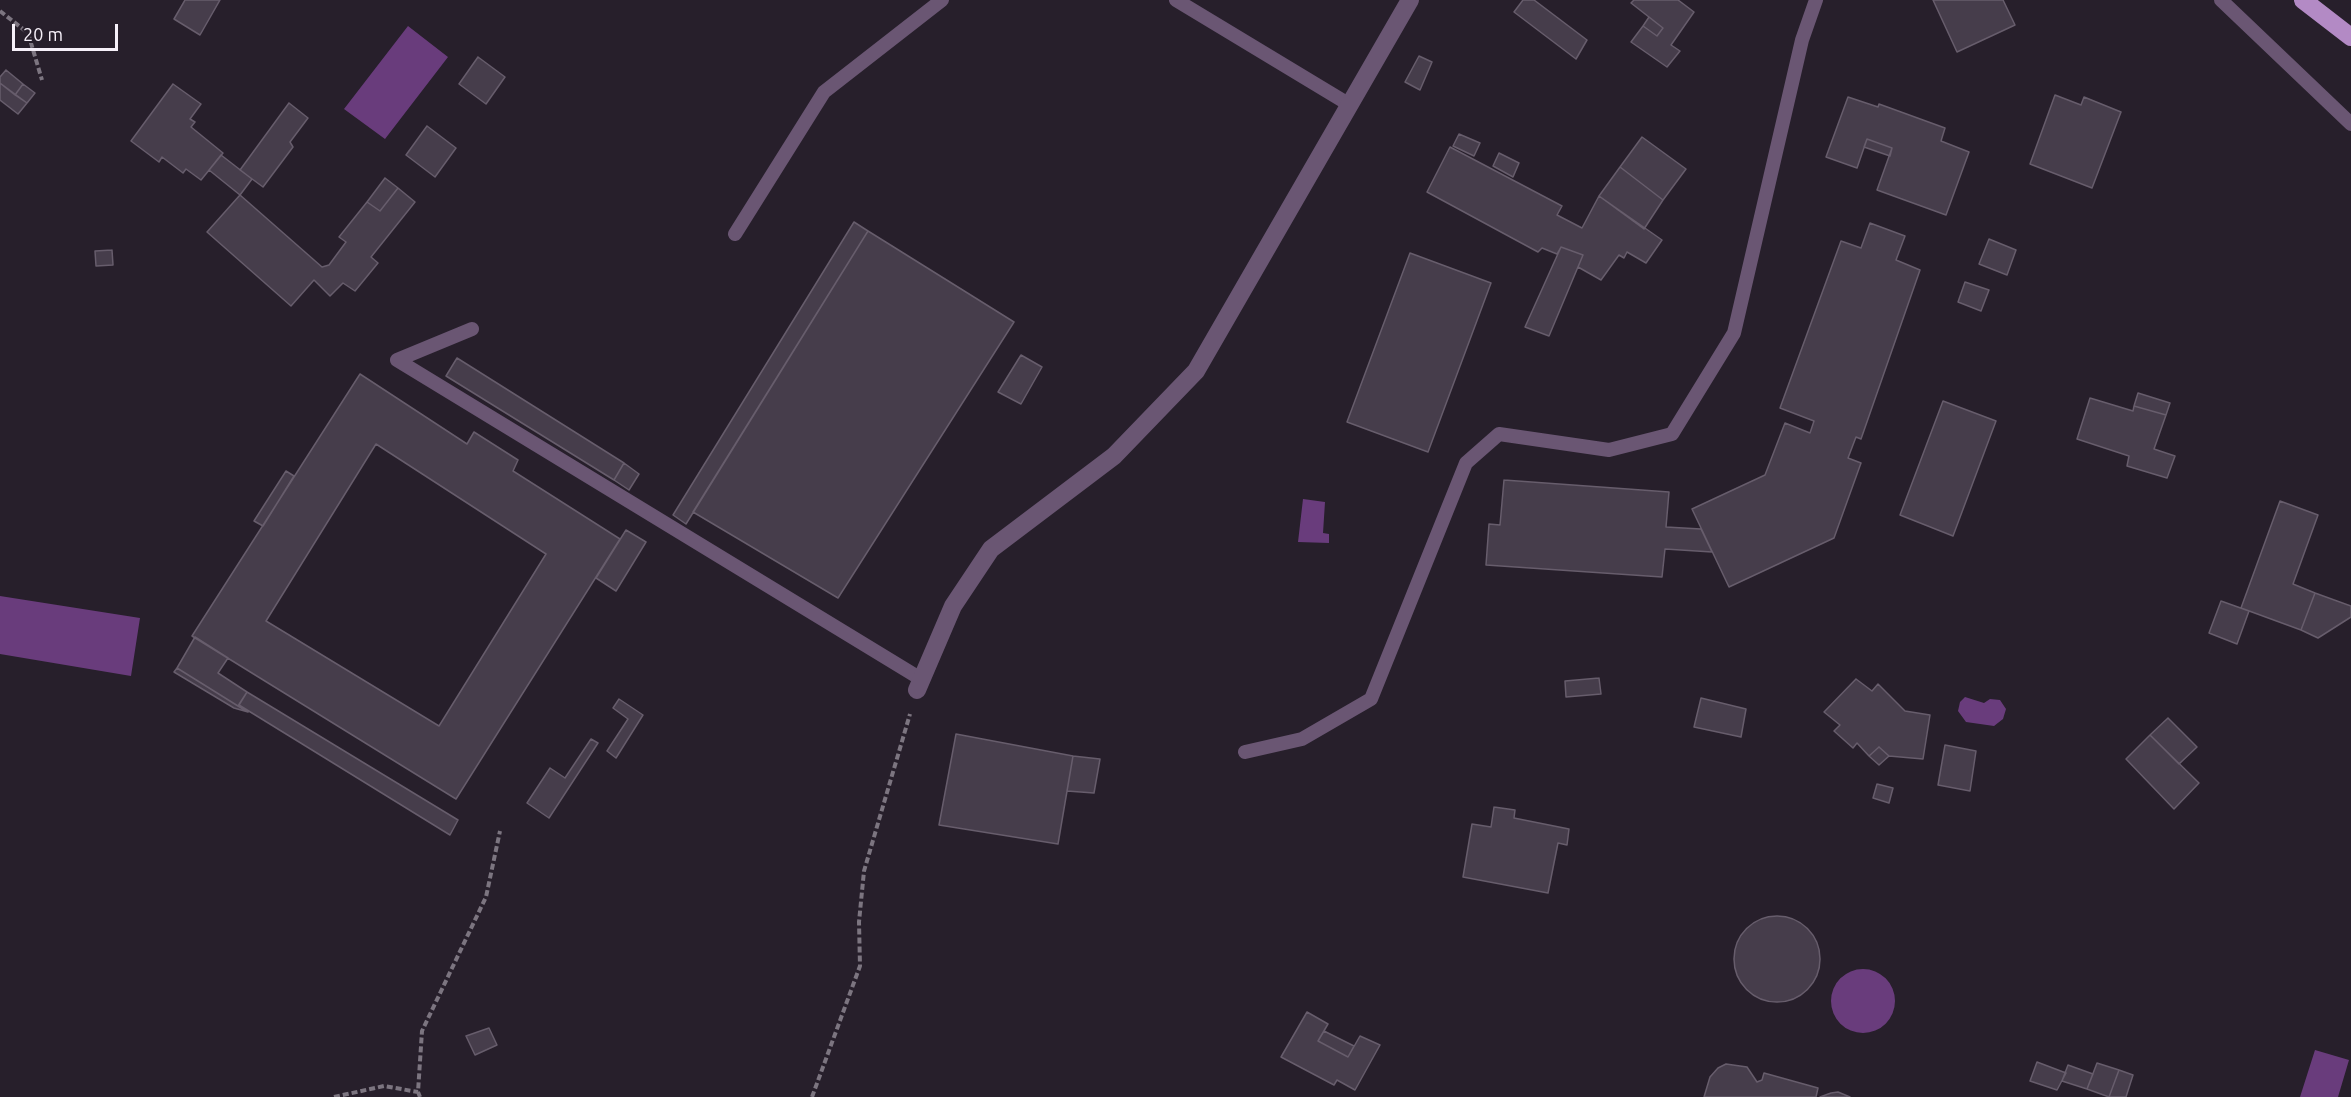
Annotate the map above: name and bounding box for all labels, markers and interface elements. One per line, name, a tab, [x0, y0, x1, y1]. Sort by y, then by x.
scale bar	[15, 12, 122, 50]
text: 20 m	[23, 24, 63, 44]

